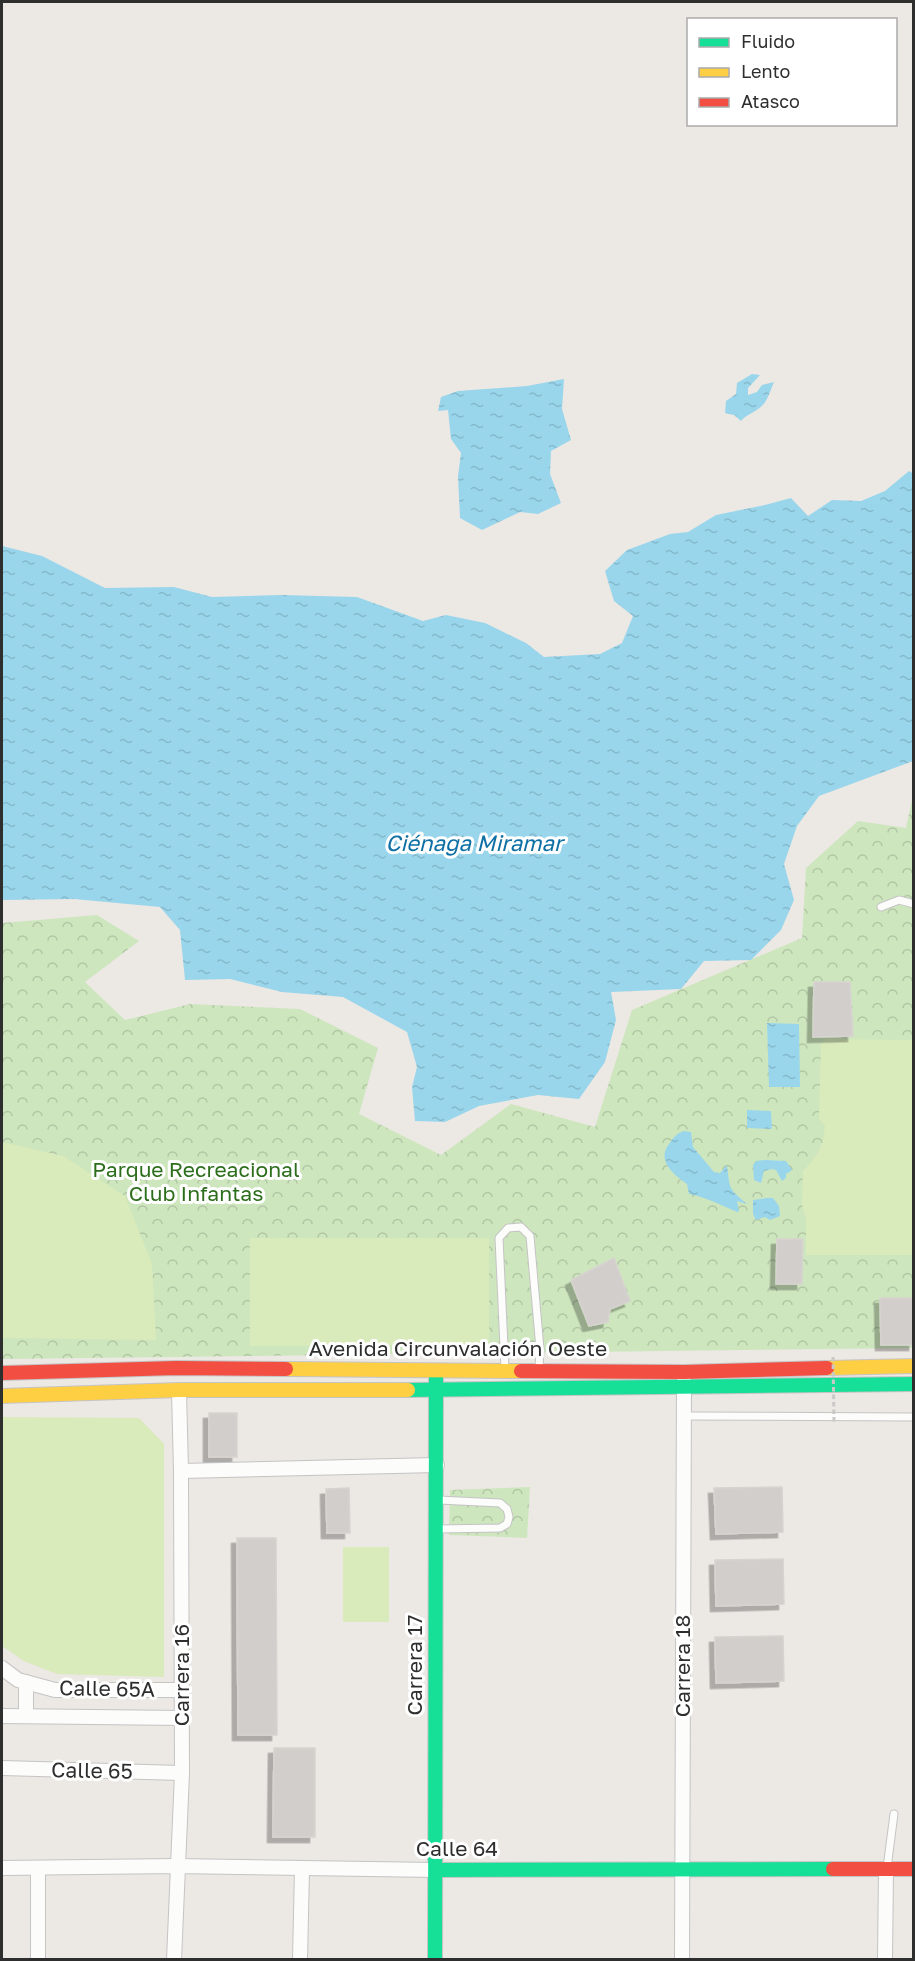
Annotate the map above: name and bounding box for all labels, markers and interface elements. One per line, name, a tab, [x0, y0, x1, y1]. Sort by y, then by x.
legend	[687, 18, 897, 126]
text: Fluido	[741, 30, 795, 52]
text: Lento	[741, 60, 790, 82]
text: Atasco	[741, 90, 800, 112]
water label: Ciénaga Miramar	[385, 829, 566, 856]
park label: Parque Recreacional Club Infantas	[92, 1156, 300, 1206]
street label: Avenida Circunvalación Oeste	[309, 1335, 607, 1361]
street label: Carrera 17	[401, 1615, 427, 1715]
street label: Carrera 18	[669, 1615, 695, 1717]
street label: Carrera 16	[168, 1624, 194, 1726]
street label: Calle 65A	[59, 1674, 155, 1702]
street label: Calle 65	[51, 1756, 133, 1784]
street label: Calle 64	[416, 1835, 498, 1861]

